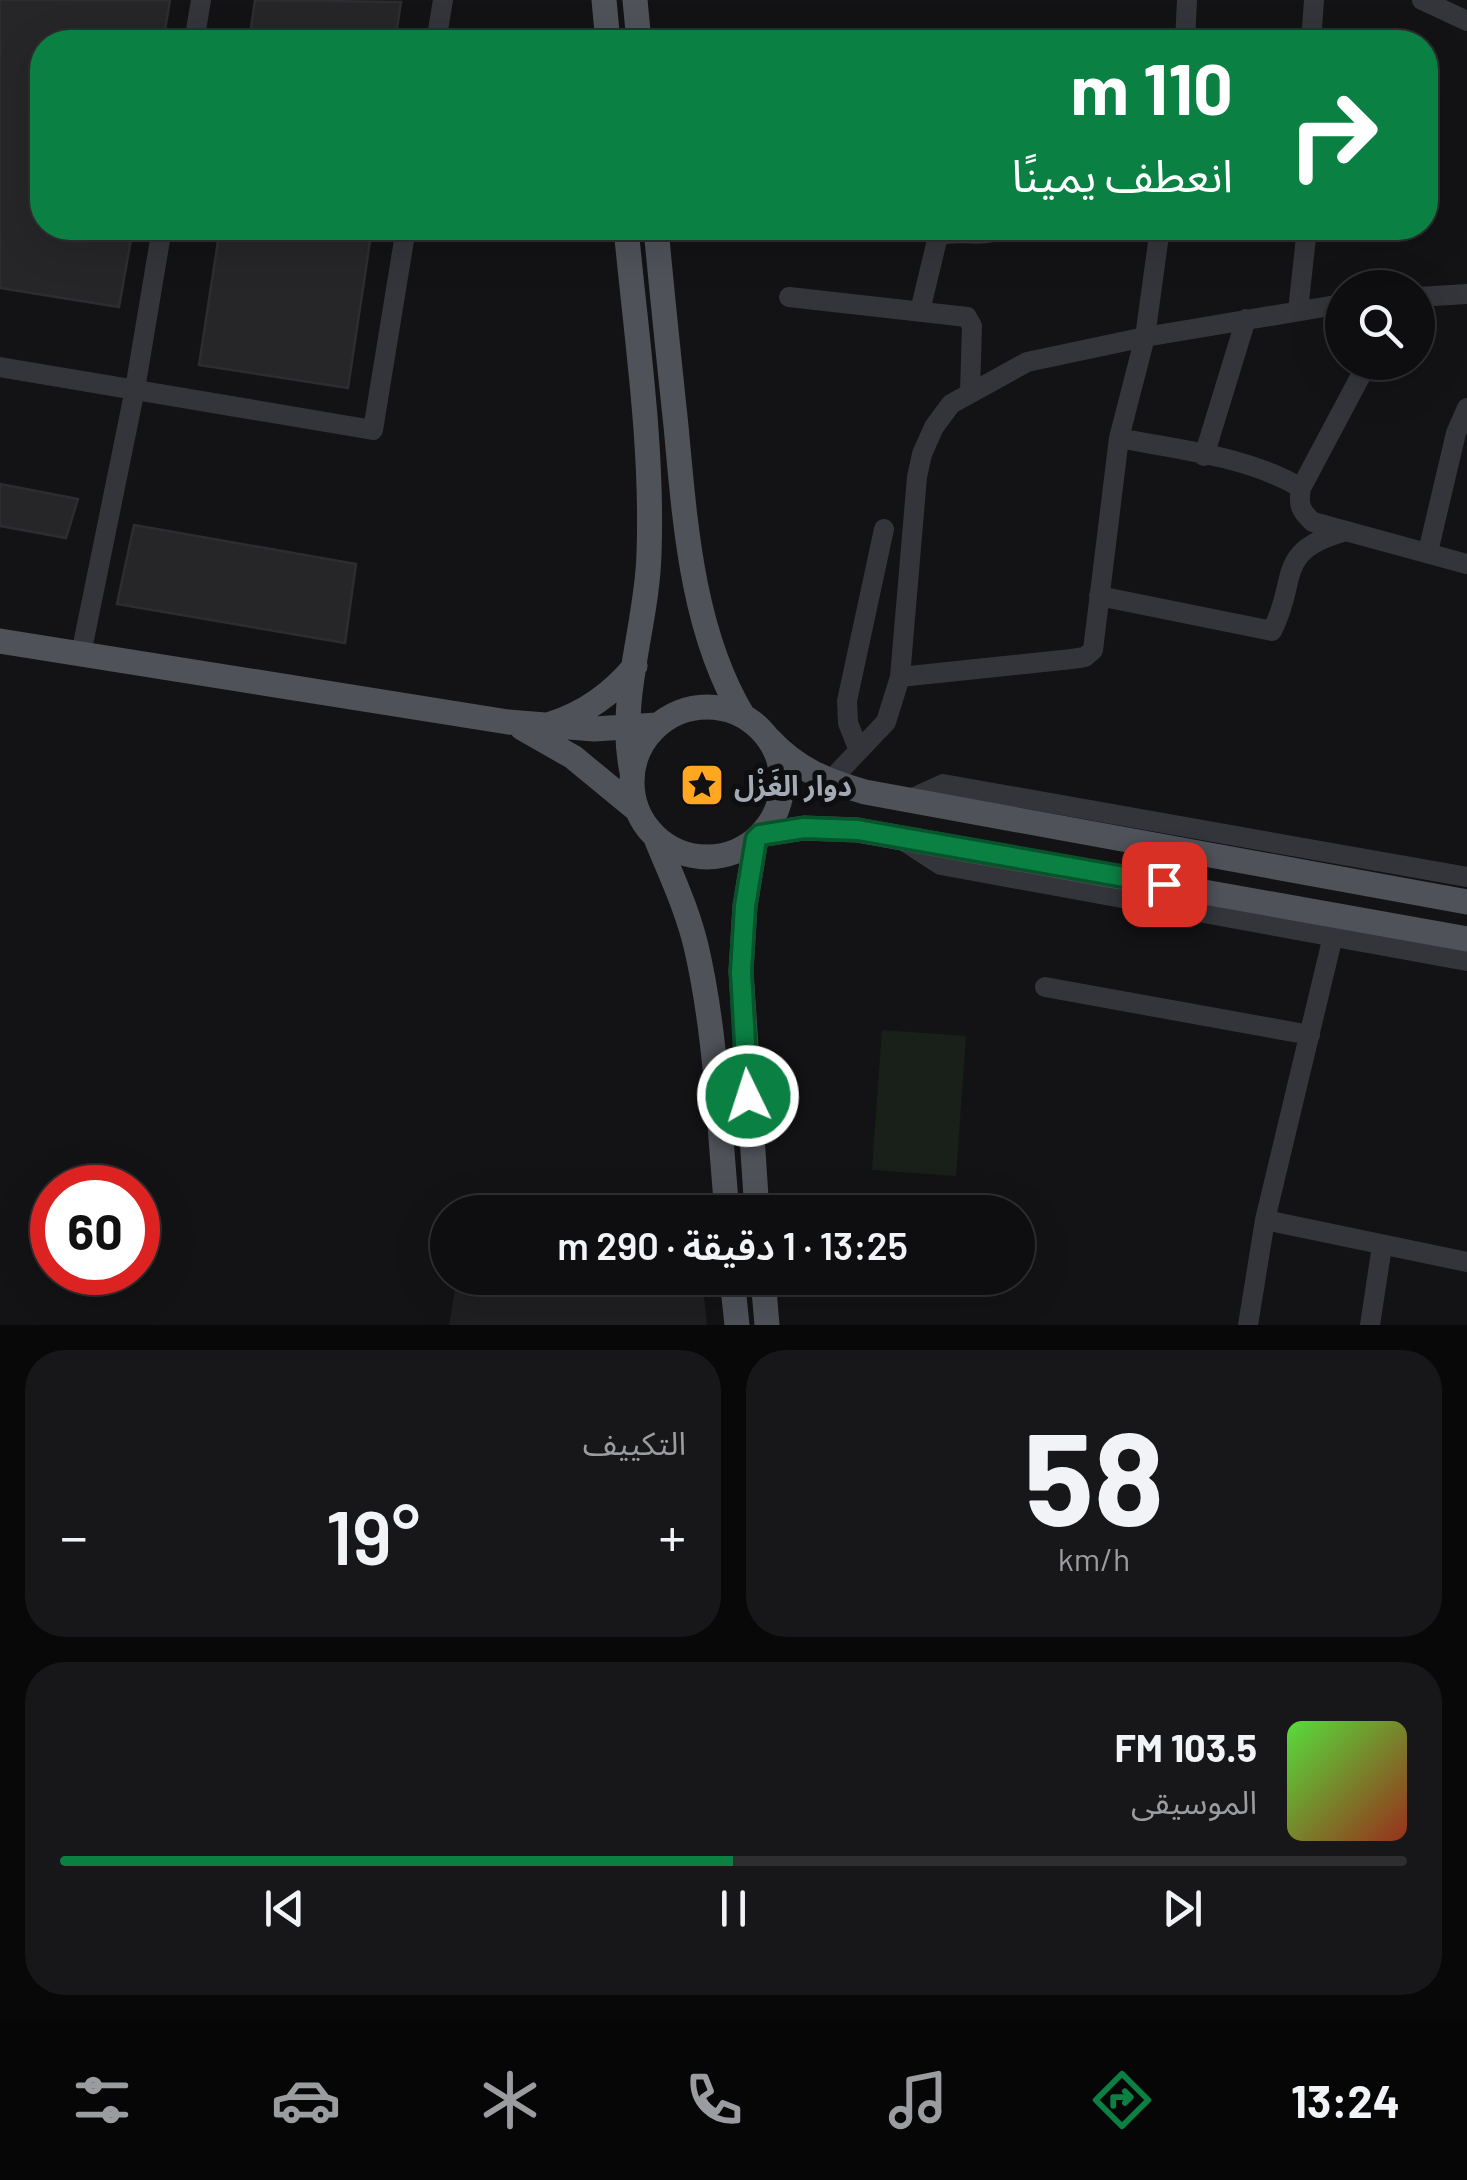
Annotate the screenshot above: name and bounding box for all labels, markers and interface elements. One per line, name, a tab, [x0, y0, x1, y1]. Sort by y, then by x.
text: 110 m	[1071, 45, 1233, 129]
icon: right	[1268, 70, 1398, 200]
text: انعطف يمينًا	[1012, 147, 1233, 201]
map controls	[1325, 270, 1435, 380]
button: search	[1325, 270, 1435, 380]
place icon: دوار الغَزْل	[679, 762, 725, 808]
place label: دوار الغَزْل	[734, 768, 852, 803]
pin	[1122, 842, 1207, 927]
icon: arrive	[1137, 857, 1192, 912]
position arrow	[696, 1044, 800, 1148]
speed limit sign: 60	[30, 1165, 160, 1295]
text: 13:25 · 1 دقيقة · 290 m	[557, 1222, 908, 1268]
text: 58	[1024, 1396, 1164, 1552]
text: التكييف	[583, 1423, 686, 1461]
text: 19°	[326, 1490, 420, 1580]
text: −	[60, 1502, 88, 1568]
text: +	[658, 1502, 686, 1568]
text: km/h	[1058, 1539, 1130, 1577]
text: 103.5 FM	[1115, 1724, 1257, 1770]
text: الموسيقى	[1131, 1782, 1257, 1820]
icon: previous	[257, 1881, 312, 1936]
icon: pause	[706, 1881, 761, 1936]
icon: next	[1155, 1881, 1210, 1936]
icon: filters	[67, 2065, 137, 2135]
icon: car	[271, 2065, 341, 2135]
icon: climate	[475, 2065, 545, 2135]
icon: phone	[679, 2065, 749, 2135]
icon: music	[883, 2065, 953, 2135]
icon: directions	[1087, 2065, 1157, 2135]
text: 13:24	[1291, 2073, 1400, 2127]

